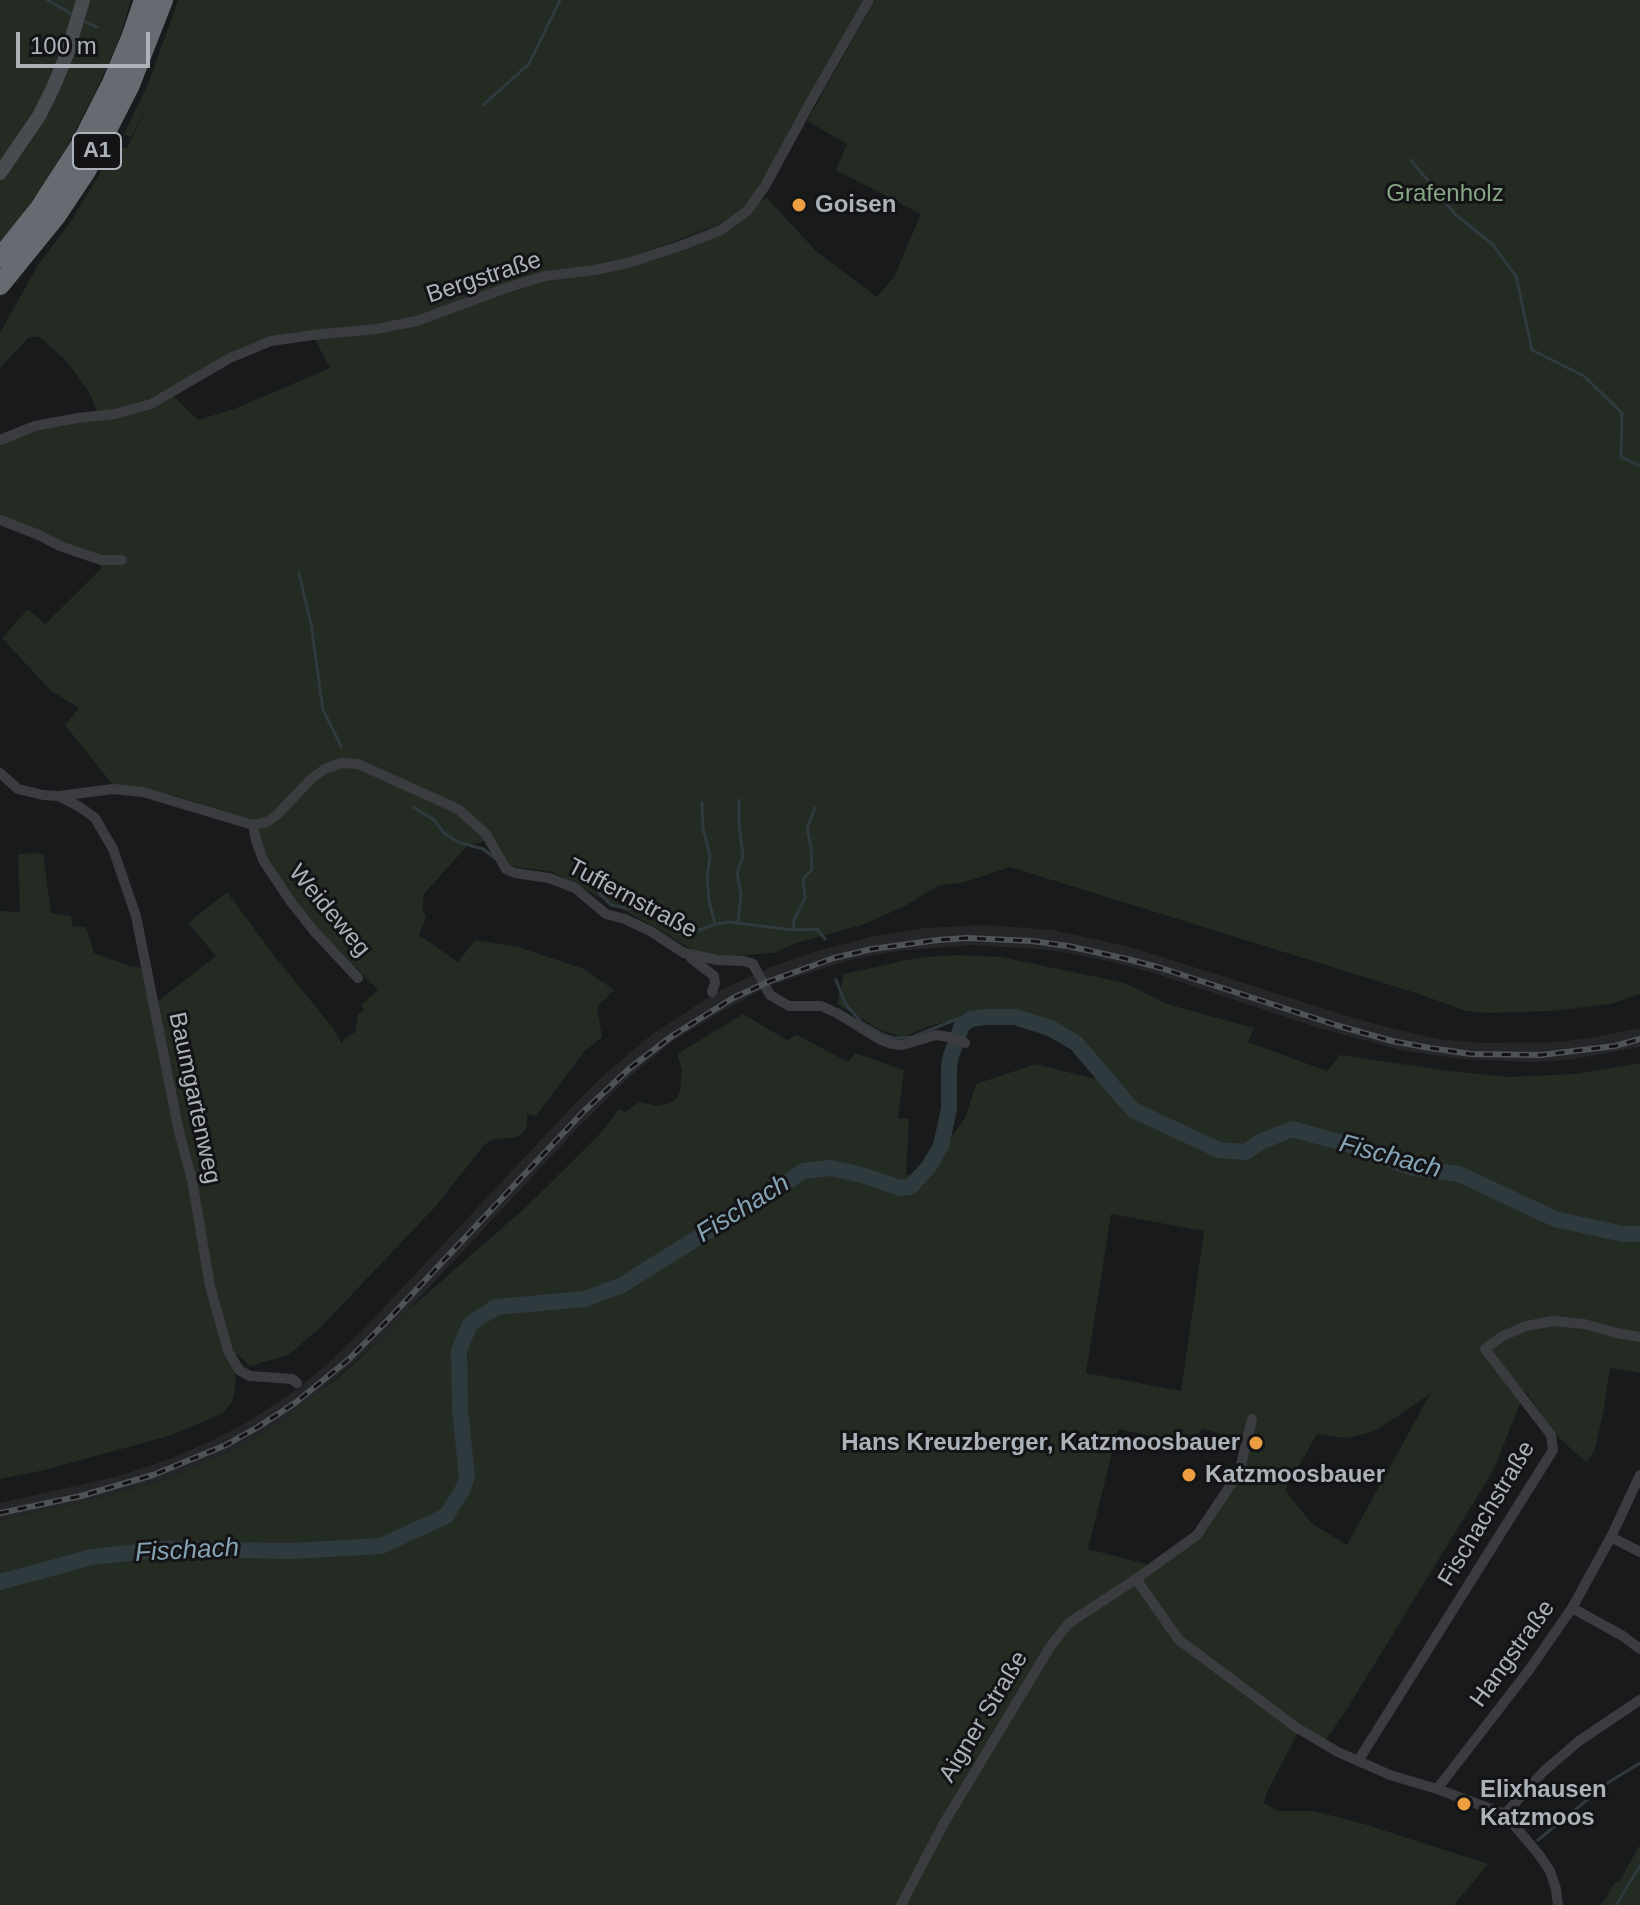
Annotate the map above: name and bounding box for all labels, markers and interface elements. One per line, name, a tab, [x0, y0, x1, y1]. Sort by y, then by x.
scale bar	[20, 16, 154, 66]
text: 100 m	[30, 32, 97, 59]
road number: A1	[73, 133, 121, 169]
park label: Grafenholz	[1386, 180, 1504, 208]
place label: Goisen	[815, 191, 896, 219]
marker: Goisen	[790, 196, 808, 214]
street label: Bergstraße	[423, 246, 545, 310]
street label: Tuffernstraße	[562, 853, 702, 945]
street label: Weideweg	[282, 859, 376, 963]
street label: Baumgartenweg	[162, 1010, 226, 1186]
water label: Fischach	[1336, 1128, 1444, 1186]
water label: Fischach	[691, 1168, 795, 1250]
place label: Hans Kreuzberger, Katzmoosbauer	[841, 1429, 1240, 1457]
marker: Hans Kreuzberger, Katzmoosbauer	[1247, 1434, 1265, 1452]
street label: Fischachstraße	[1432, 1436, 1542, 1592]
place label: Katzmoosbauer	[1205, 1461, 1385, 1489]
marker: Katzmoosbauer	[1180, 1466, 1198, 1484]
water label: Fischach	[134, 1533, 240, 1569]
street label: Hangstraße	[1464, 1595, 1562, 1713]
street label: Aigner Straße	[934, 1646, 1034, 1788]
place label: Elixhausen Katzmoos	[1480, 1776, 1607, 1832]
marker: Elixhausen Katzmoos	[1455, 1795, 1473, 1813]

